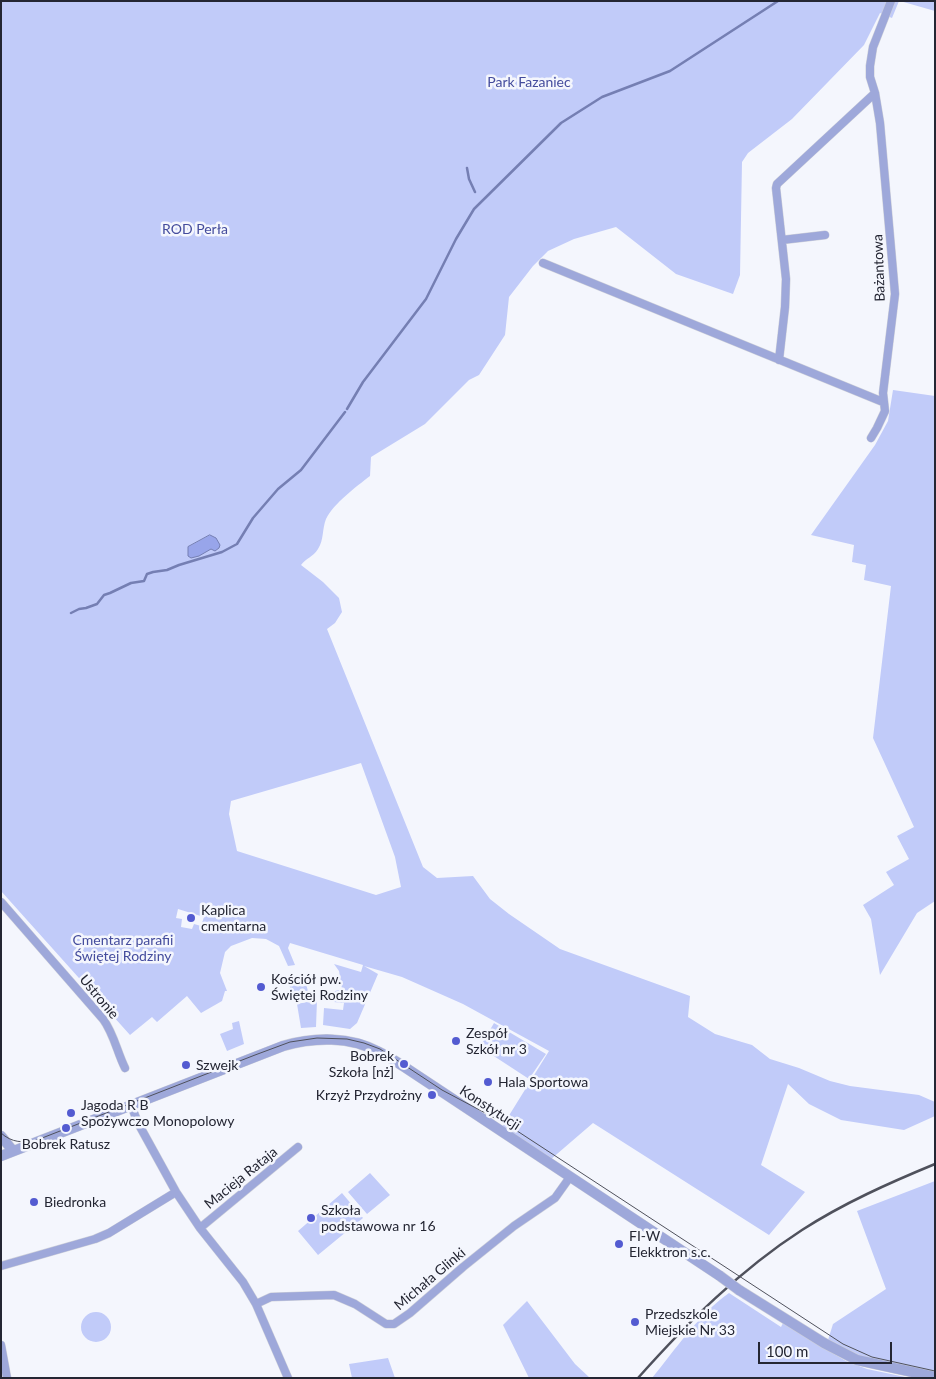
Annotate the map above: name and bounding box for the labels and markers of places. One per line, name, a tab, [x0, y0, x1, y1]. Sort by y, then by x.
place label: Kaplica cmentarna	[201, 902, 266, 934]
marker: Kaplica cmentarna	[185, 912, 197, 924]
place label: Kościół pw. Świętej Rodziny	[271, 971, 368, 1004]
marker: Kościół pw. Świętej Rodziny	[255, 981, 267, 993]
place label: Zespół Szkół nr 3	[466, 1025, 527, 1058]
marker: Zespół Szkół nr 3	[450, 1035, 462, 1047]
place label: Bobrek Szkoła [nż]	[329, 1048, 394, 1080]
place label: Szwejk	[196, 1057, 238, 1073]
marker: Bobrek Szkoła [nż]	[398, 1058, 410, 1070]
marker: Szwejk	[180, 1059, 192, 1071]
place label: Hala Sportowa	[498, 1074, 588, 1090]
marker: Hala Sportowa	[482, 1076, 494, 1088]
place label: Krzyż Przydrożny	[316, 1087, 422, 1103]
marker: Krzyż Przydrożny	[426, 1089, 438, 1101]
place label: Jagoda R B Spożywczo Monopolowy	[81, 1097, 235, 1130]
marker: Jagoda R B Spożywczo Monopolowy	[65, 1107, 77, 1119]
marker: Bobrek Ratusz	[60, 1122, 72, 1134]
place label: Bobrek Ratusz	[22, 1136, 110, 1152]
place label: Biedronka	[44, 1194, 106, 1210]
marker: Biedronka	[28, 1196, 40, 1208]
place label: Szkoła podstawowa nr 16	[321, 1202, 436, 1234]
marker: Szkoła podstawowa nr 16	[305, 1212, 317, 1224]
place label: FI-W Elekktron s.c.	[629, 1228, 710, 1260]
marker: FI-W Elekktron s.c.	[613, 1238, 625, 1250]
place label: Przedszkole Miejskie Nr 33	[645, 1306, 735, 1338]
marker: Przedszkole Miejskie Nr 33	[629, 1316, 641, 1328]

